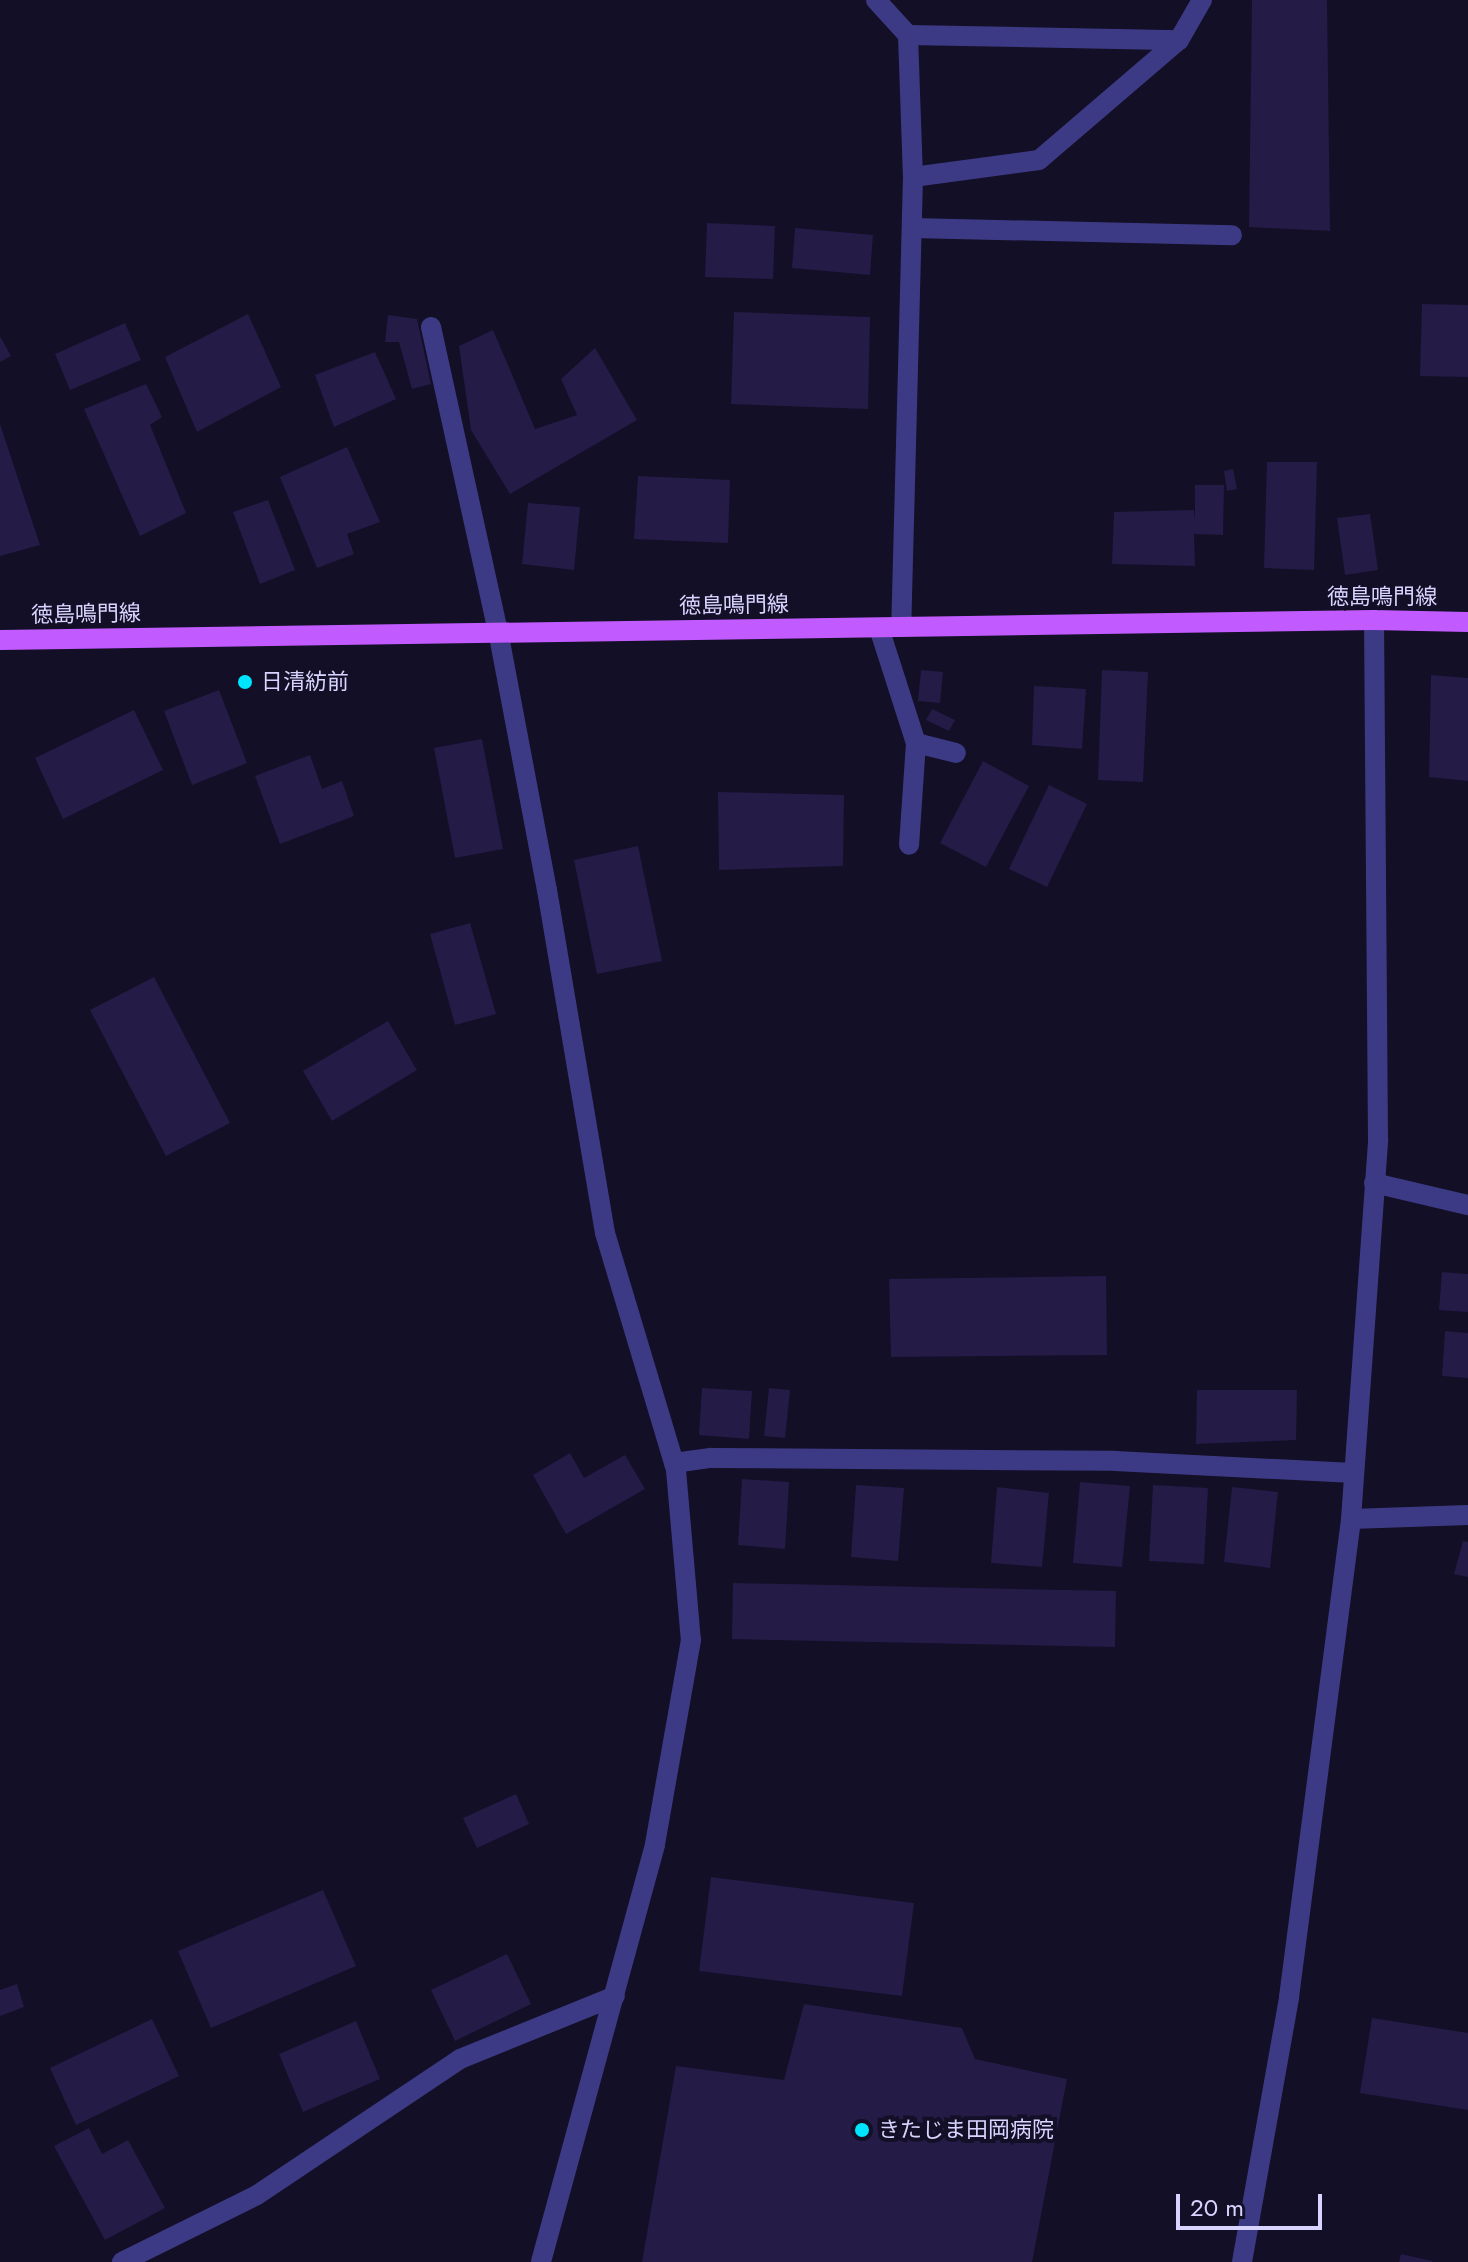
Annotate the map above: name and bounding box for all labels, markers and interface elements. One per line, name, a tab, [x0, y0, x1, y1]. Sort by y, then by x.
street label: 徳島鳴門線	[1327, 584, 1437, 610]
street label: 徳島鳴門線	[679, 591, 789, 619]
street label: 徳島鳴門線	[31, 600, 141, 628]
place label: 日清紡前	[261, 669, 349, 695]
marker: 日清紡前	[236, 673, 254, 691]
place label: きたじま田岡病院	[878, 2117, 1054, 2143]
marker: きたじま田岡病院	[853, 2121, 871, 2139]
scale bar	[1180, 2178, 1326, 2228]
text: 20 m	[1190, 2190, 1244, 2225]

